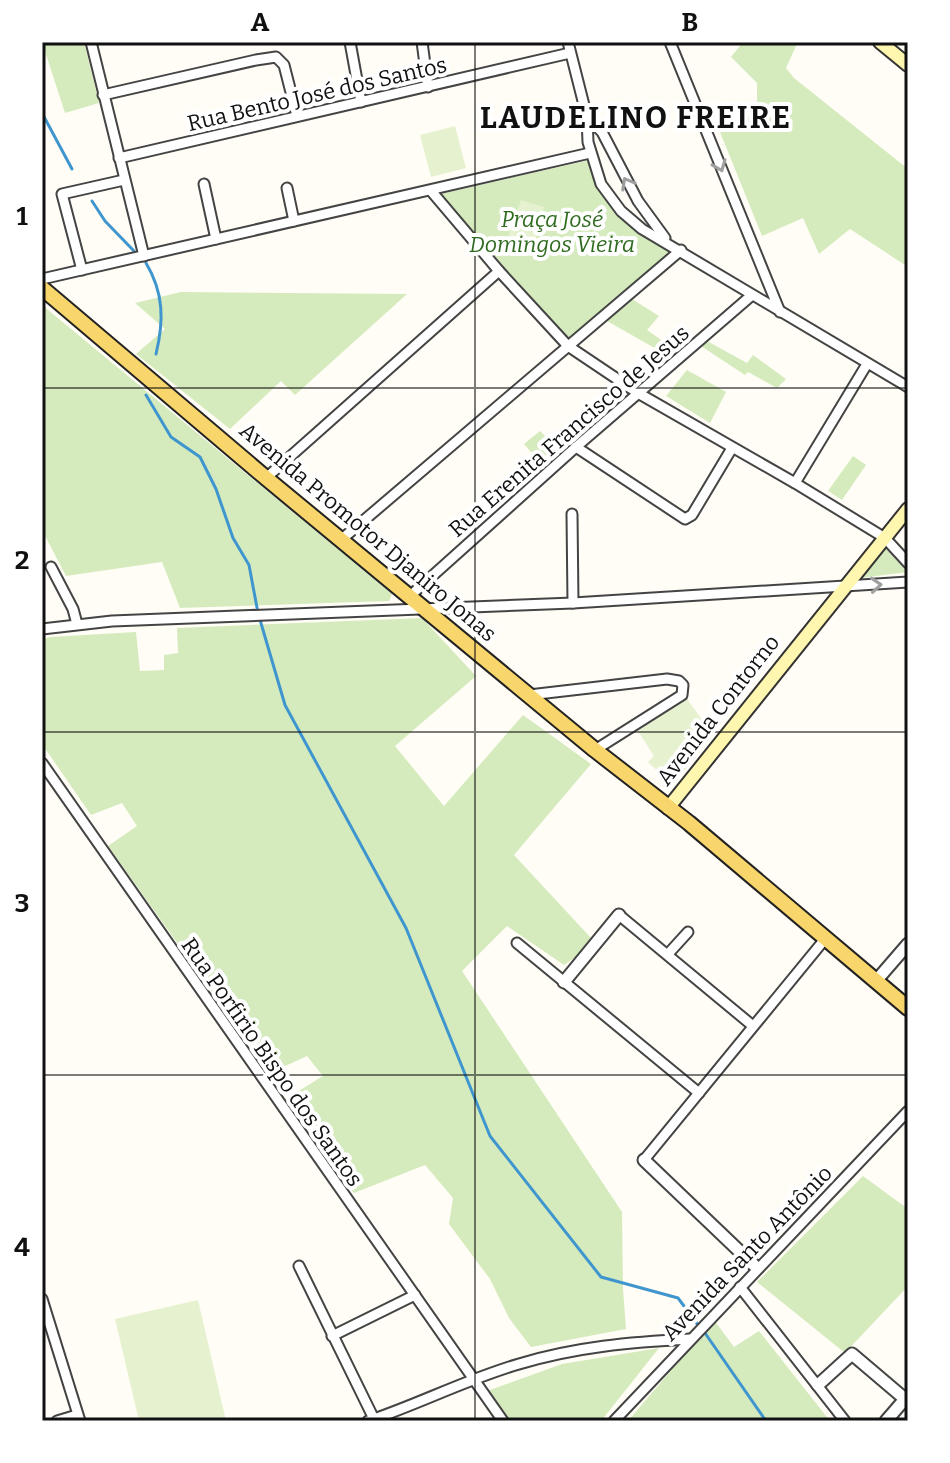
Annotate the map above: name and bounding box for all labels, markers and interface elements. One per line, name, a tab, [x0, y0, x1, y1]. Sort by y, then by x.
text: A	[251, 7, 270, 38]
text: B	[682, 7, 698, 38]
street label: Rua Bento José dos Santos	[185, 51, 449, 137]
district label: LAUDELINO FREIRE	[480, 100, 792, 136]
one-way arrow	[711, 158, 727, 172]
one-way arrow	[622, 177, 637, 191]
text: 1	[16, 201, 28, 232]
park label: Praça José Domingos Vieira	[469, 206, 635, 258]
street label: Rua Erenita Francisco de Jesus	[443, 319, 695, 543]
street label: Avenida Promotor Djaniro Jonas	[234, 417, 502, 647]
text: 2	[15, 545, 29, 576]
one-way arrow	[870, 577, 883, 594]
street label: Avenida Contorno	[651, 629, 785, 791]
text: 3	[15, 888, 29, 919]
street label: Rua Porfirio Bispo dos Santos	[176, 932, 368, 1192]
street label: Avenida Santo Antônio	[656, 1160, 838, 1346]
text: 4	[14, 1232, 30, 1263]

